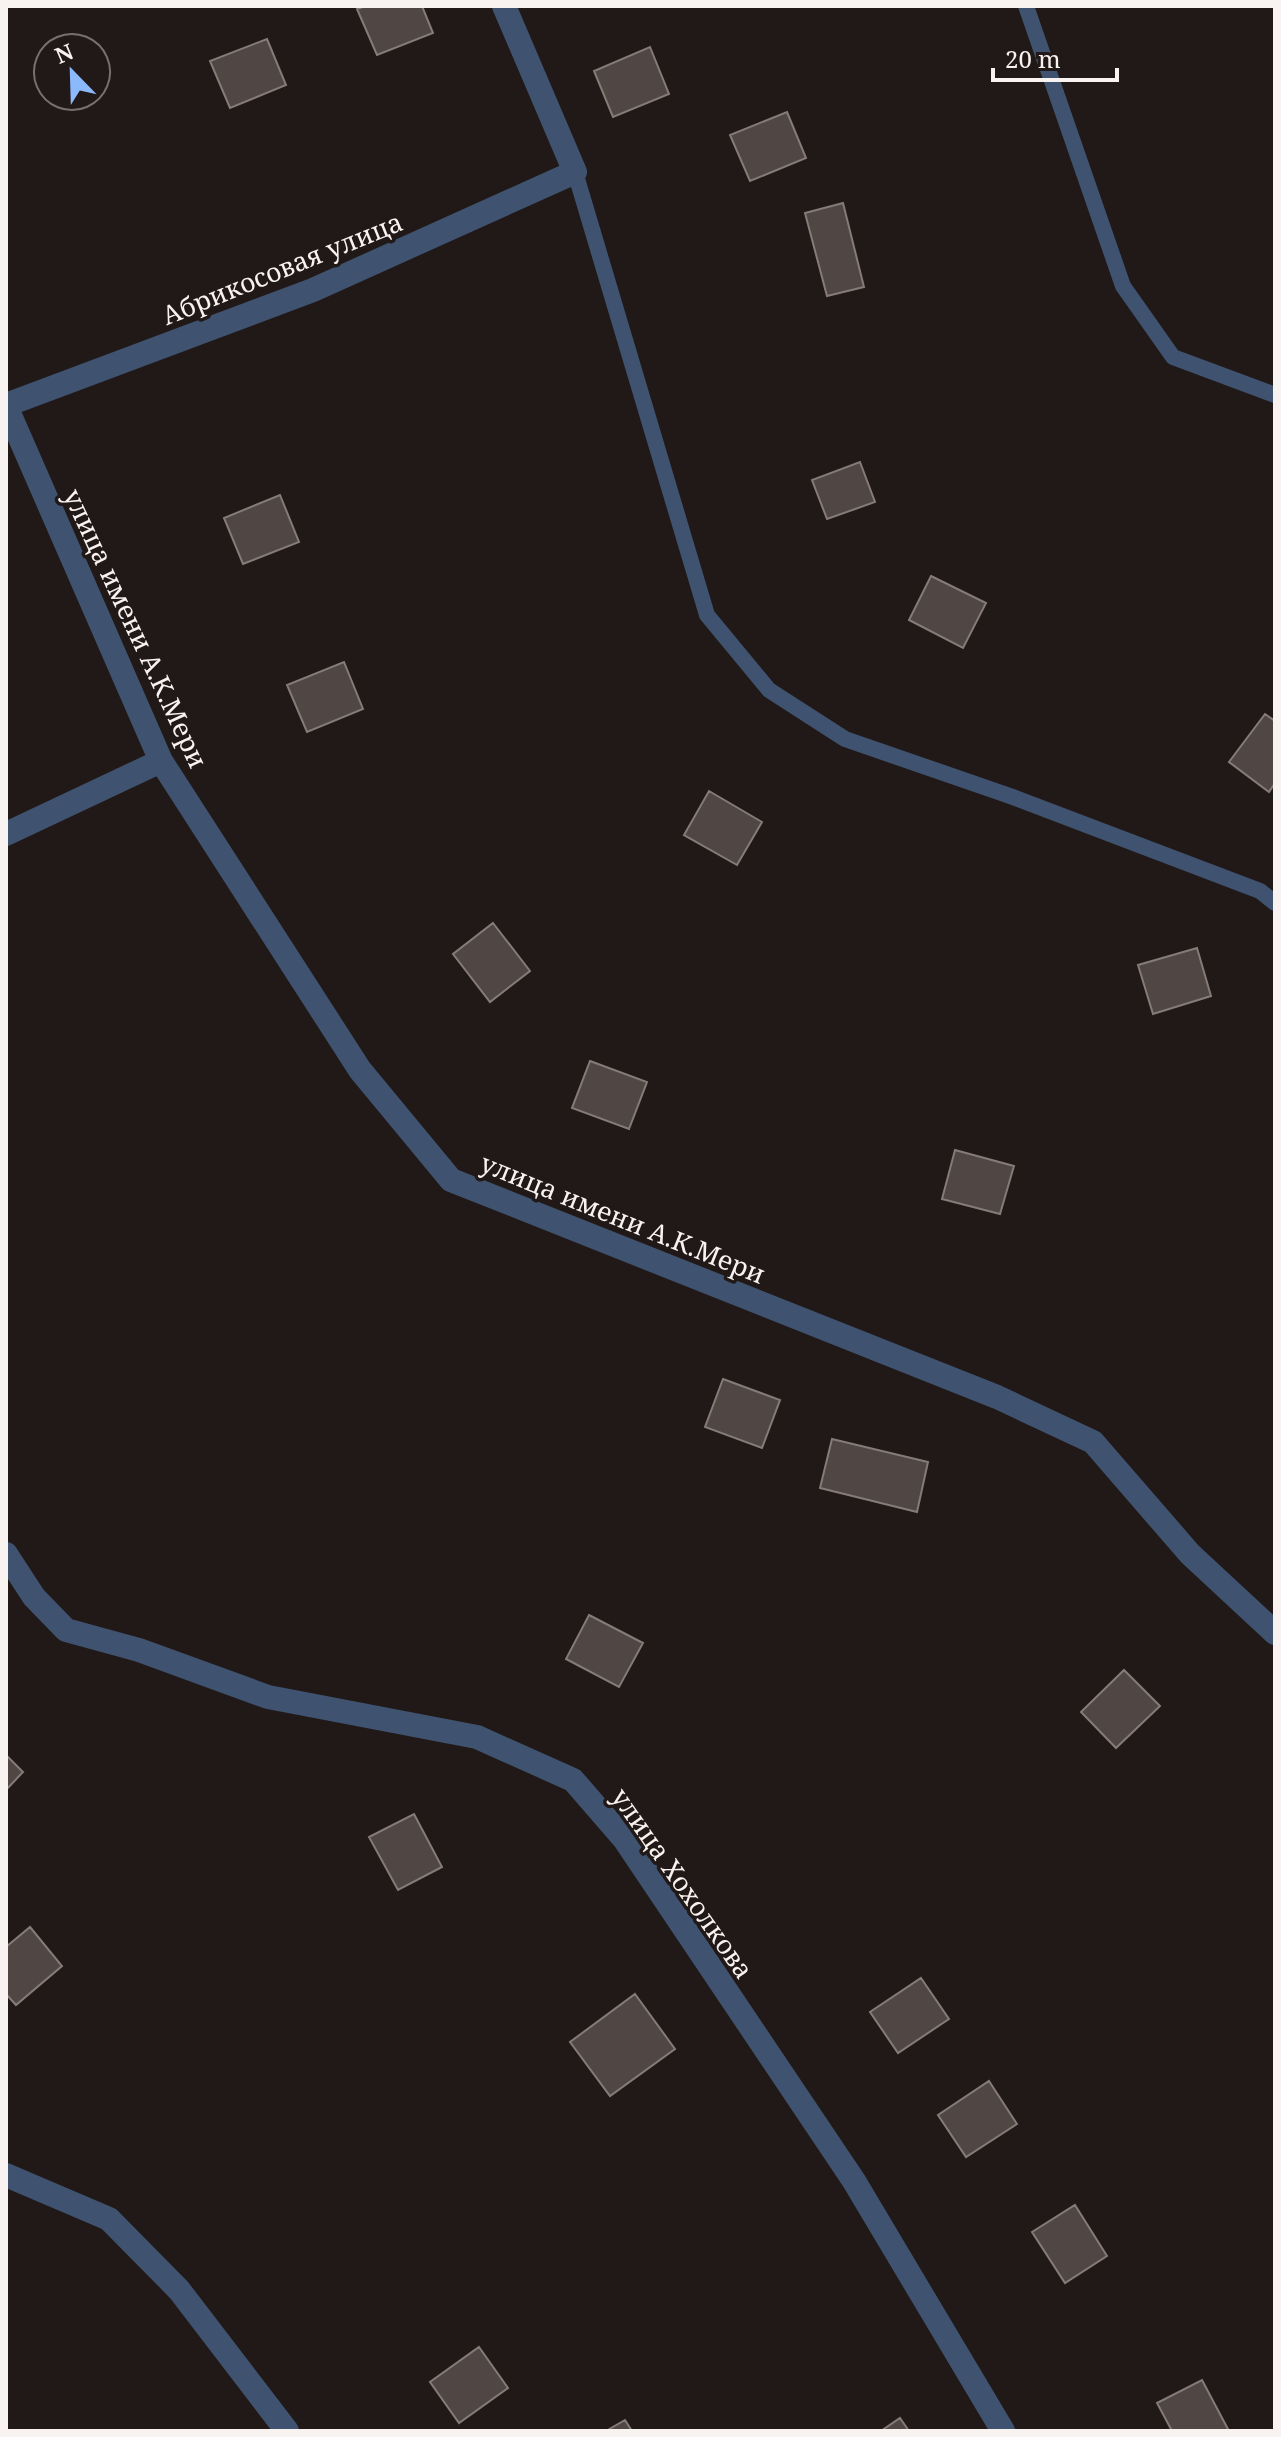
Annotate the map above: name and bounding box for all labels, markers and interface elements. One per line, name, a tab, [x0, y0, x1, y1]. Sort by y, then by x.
north arrow	[32, 32, 112, 112]
scale bar	[993, 32, 1117, 82]
text: N	[50, 35, 78, 70]
text: 20 m	[1005, 42, 1061, 75]
street label: Абрикосовая улица	[156, 203, 408, 333]
street label: улица имени А.К.Мери	[55, 483, 217, 773]
street label: улица имени А.К.Мери	[475, 1144, 771, 1292]
street label: улица Хохолкова	[604, 1781, 762, 1985]

